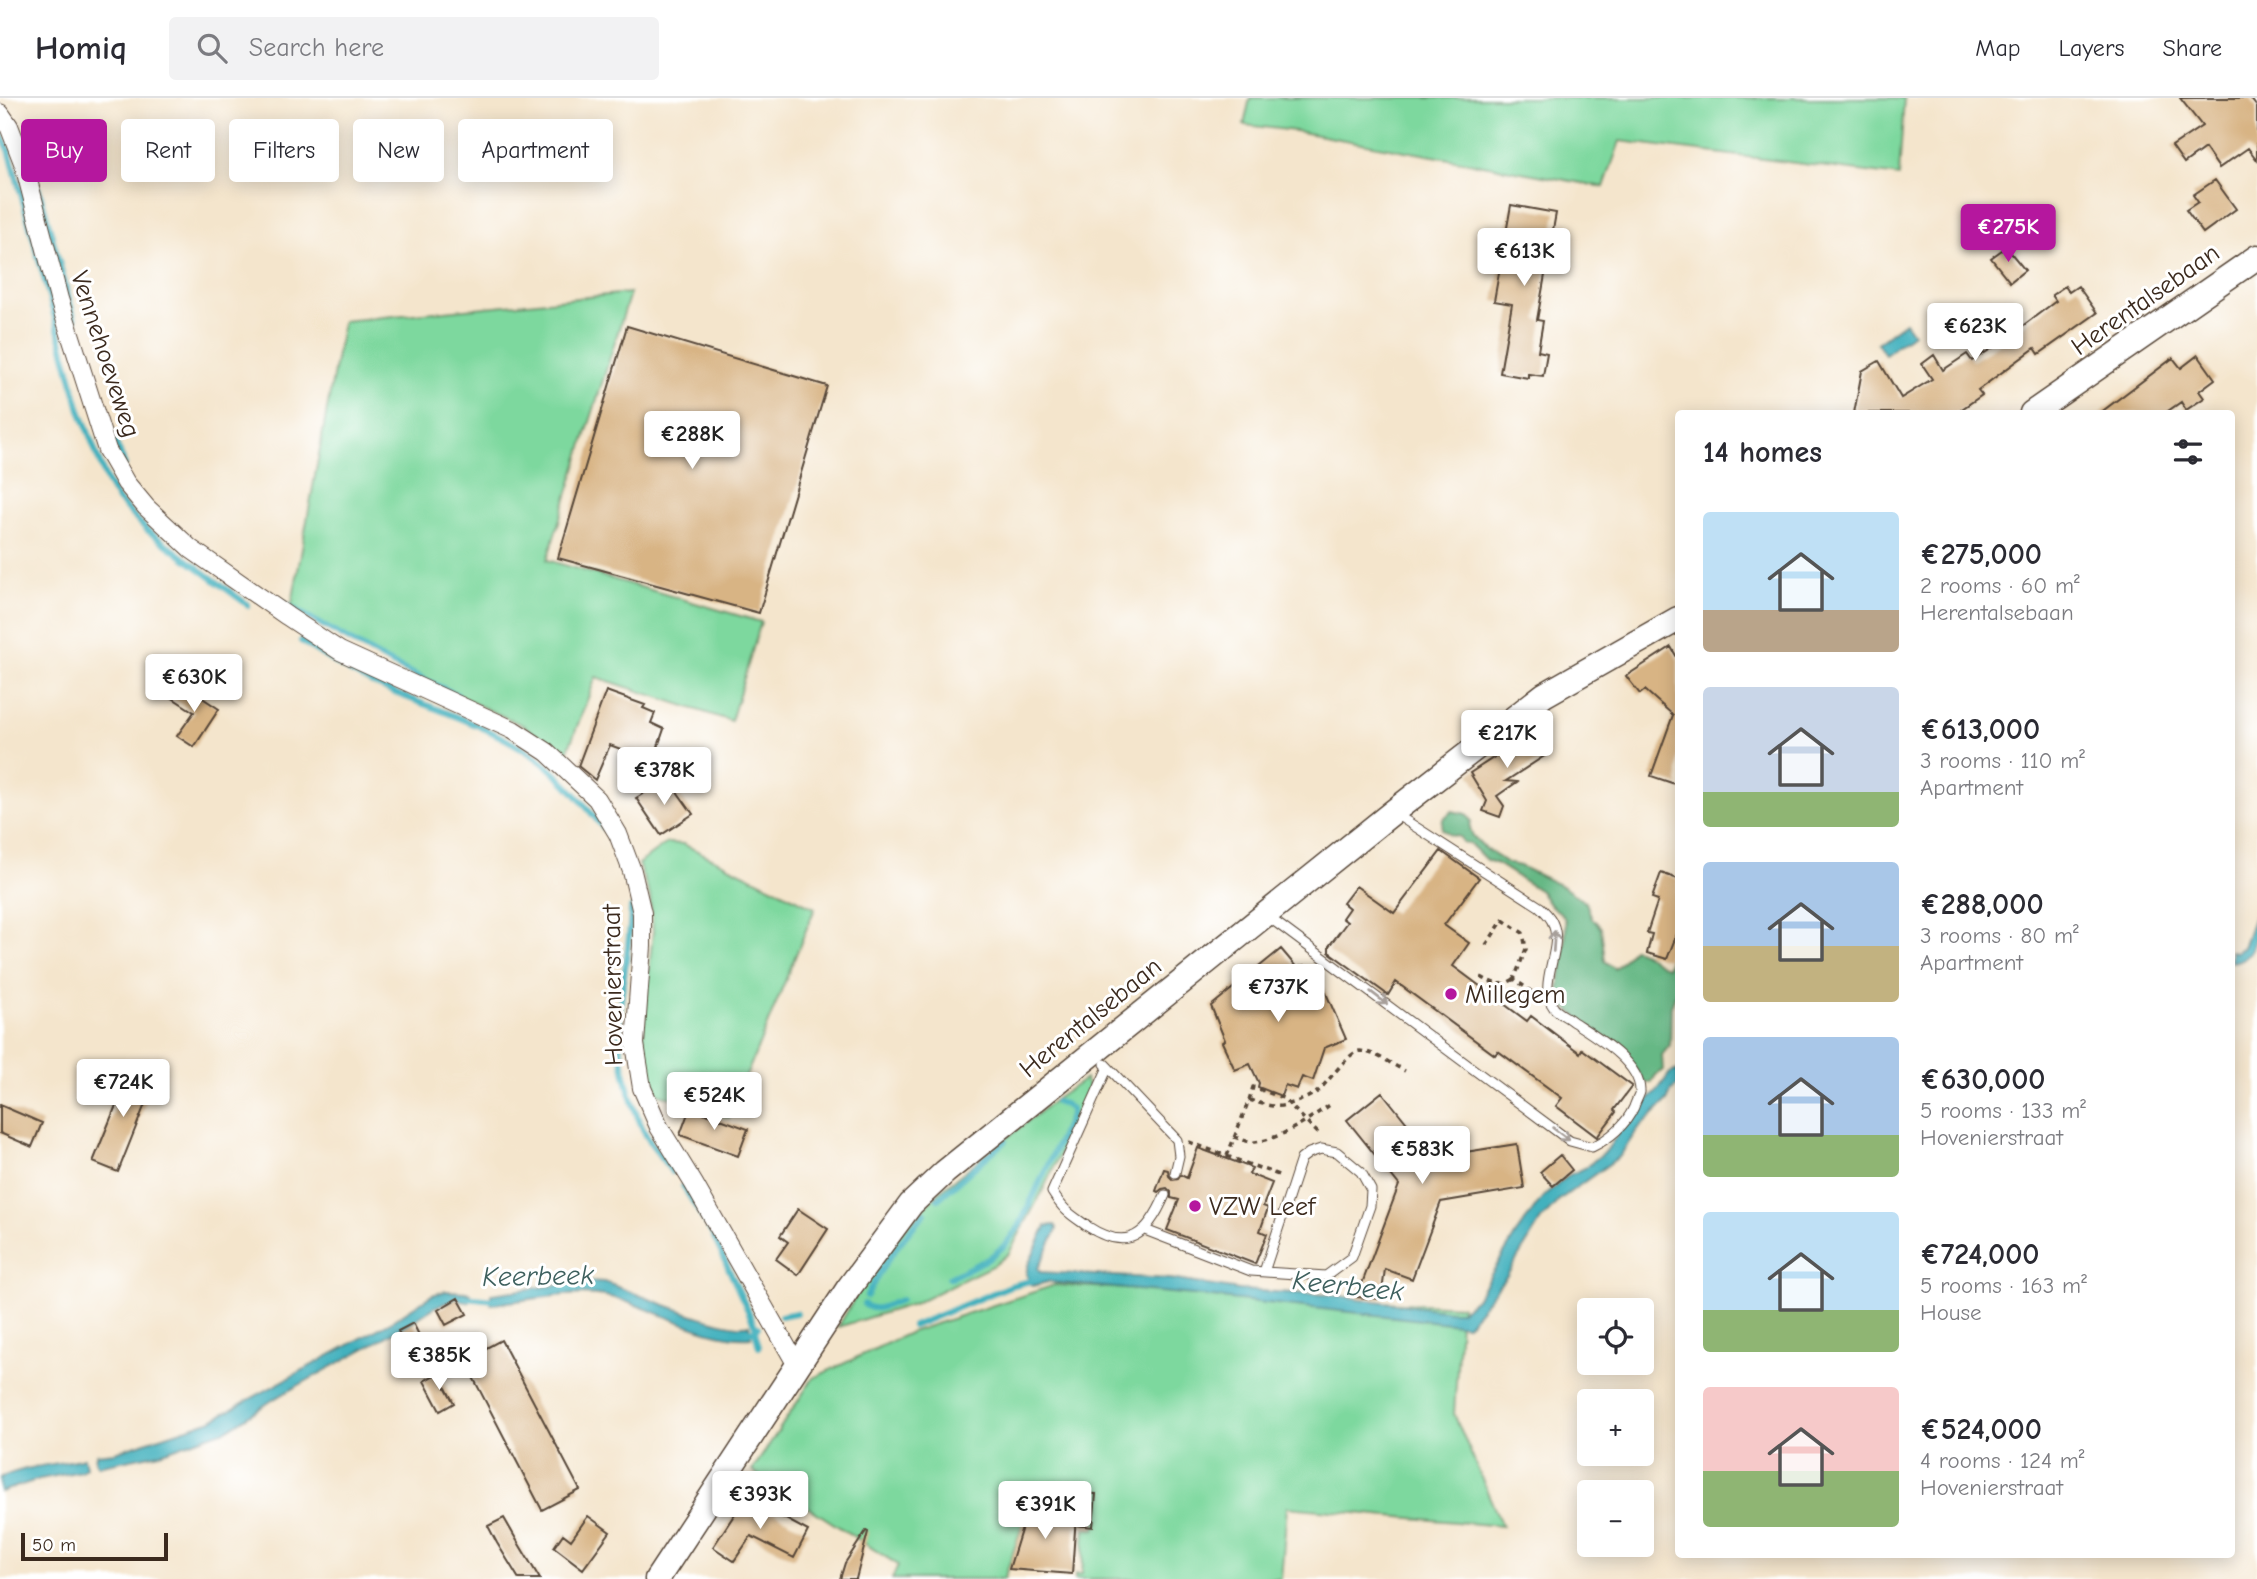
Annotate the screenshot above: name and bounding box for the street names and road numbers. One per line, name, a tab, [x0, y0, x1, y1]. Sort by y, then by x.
street label: Herentalsebaan	[2066, 238, 2225, 362]
street label: Vennehoeveweg	[64, 267, 146, 441]
street label: Hovenierstraat	[597, 902, 629, 1066]
street label: Herentalsebaan	[1014, 951, 1168, 1084]

